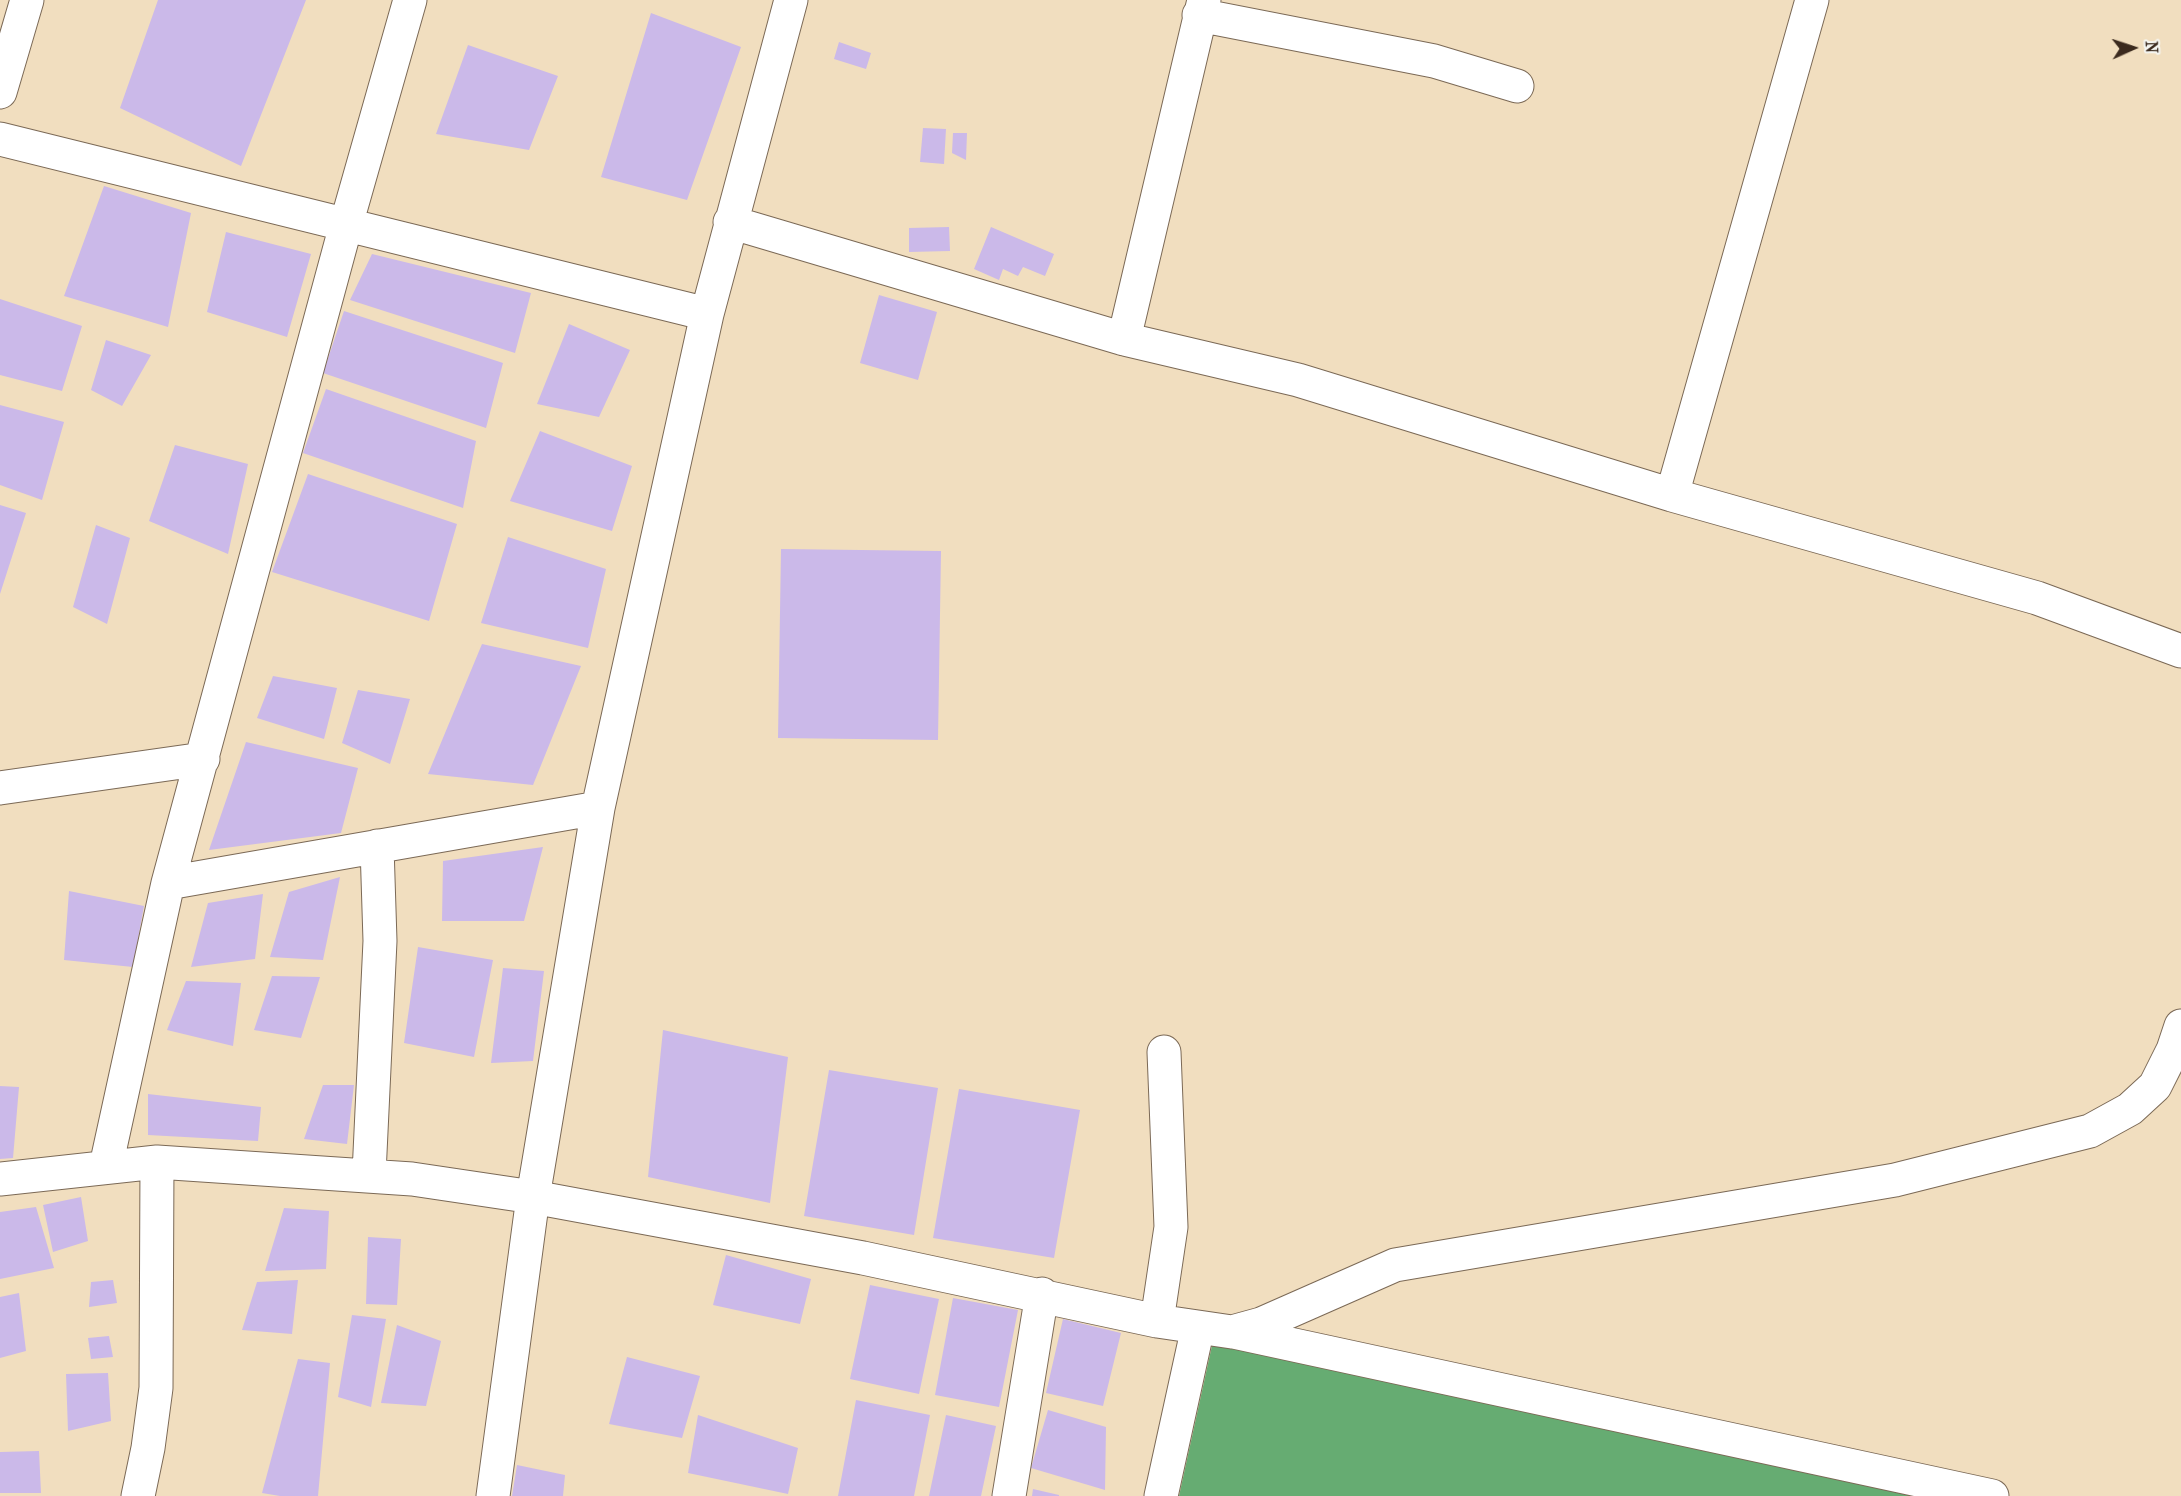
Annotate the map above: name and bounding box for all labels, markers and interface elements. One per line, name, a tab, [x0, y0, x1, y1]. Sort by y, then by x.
north arrow	[2103, 18, 2163, 78]
text: N	[2142, 40, 2161, 54]

